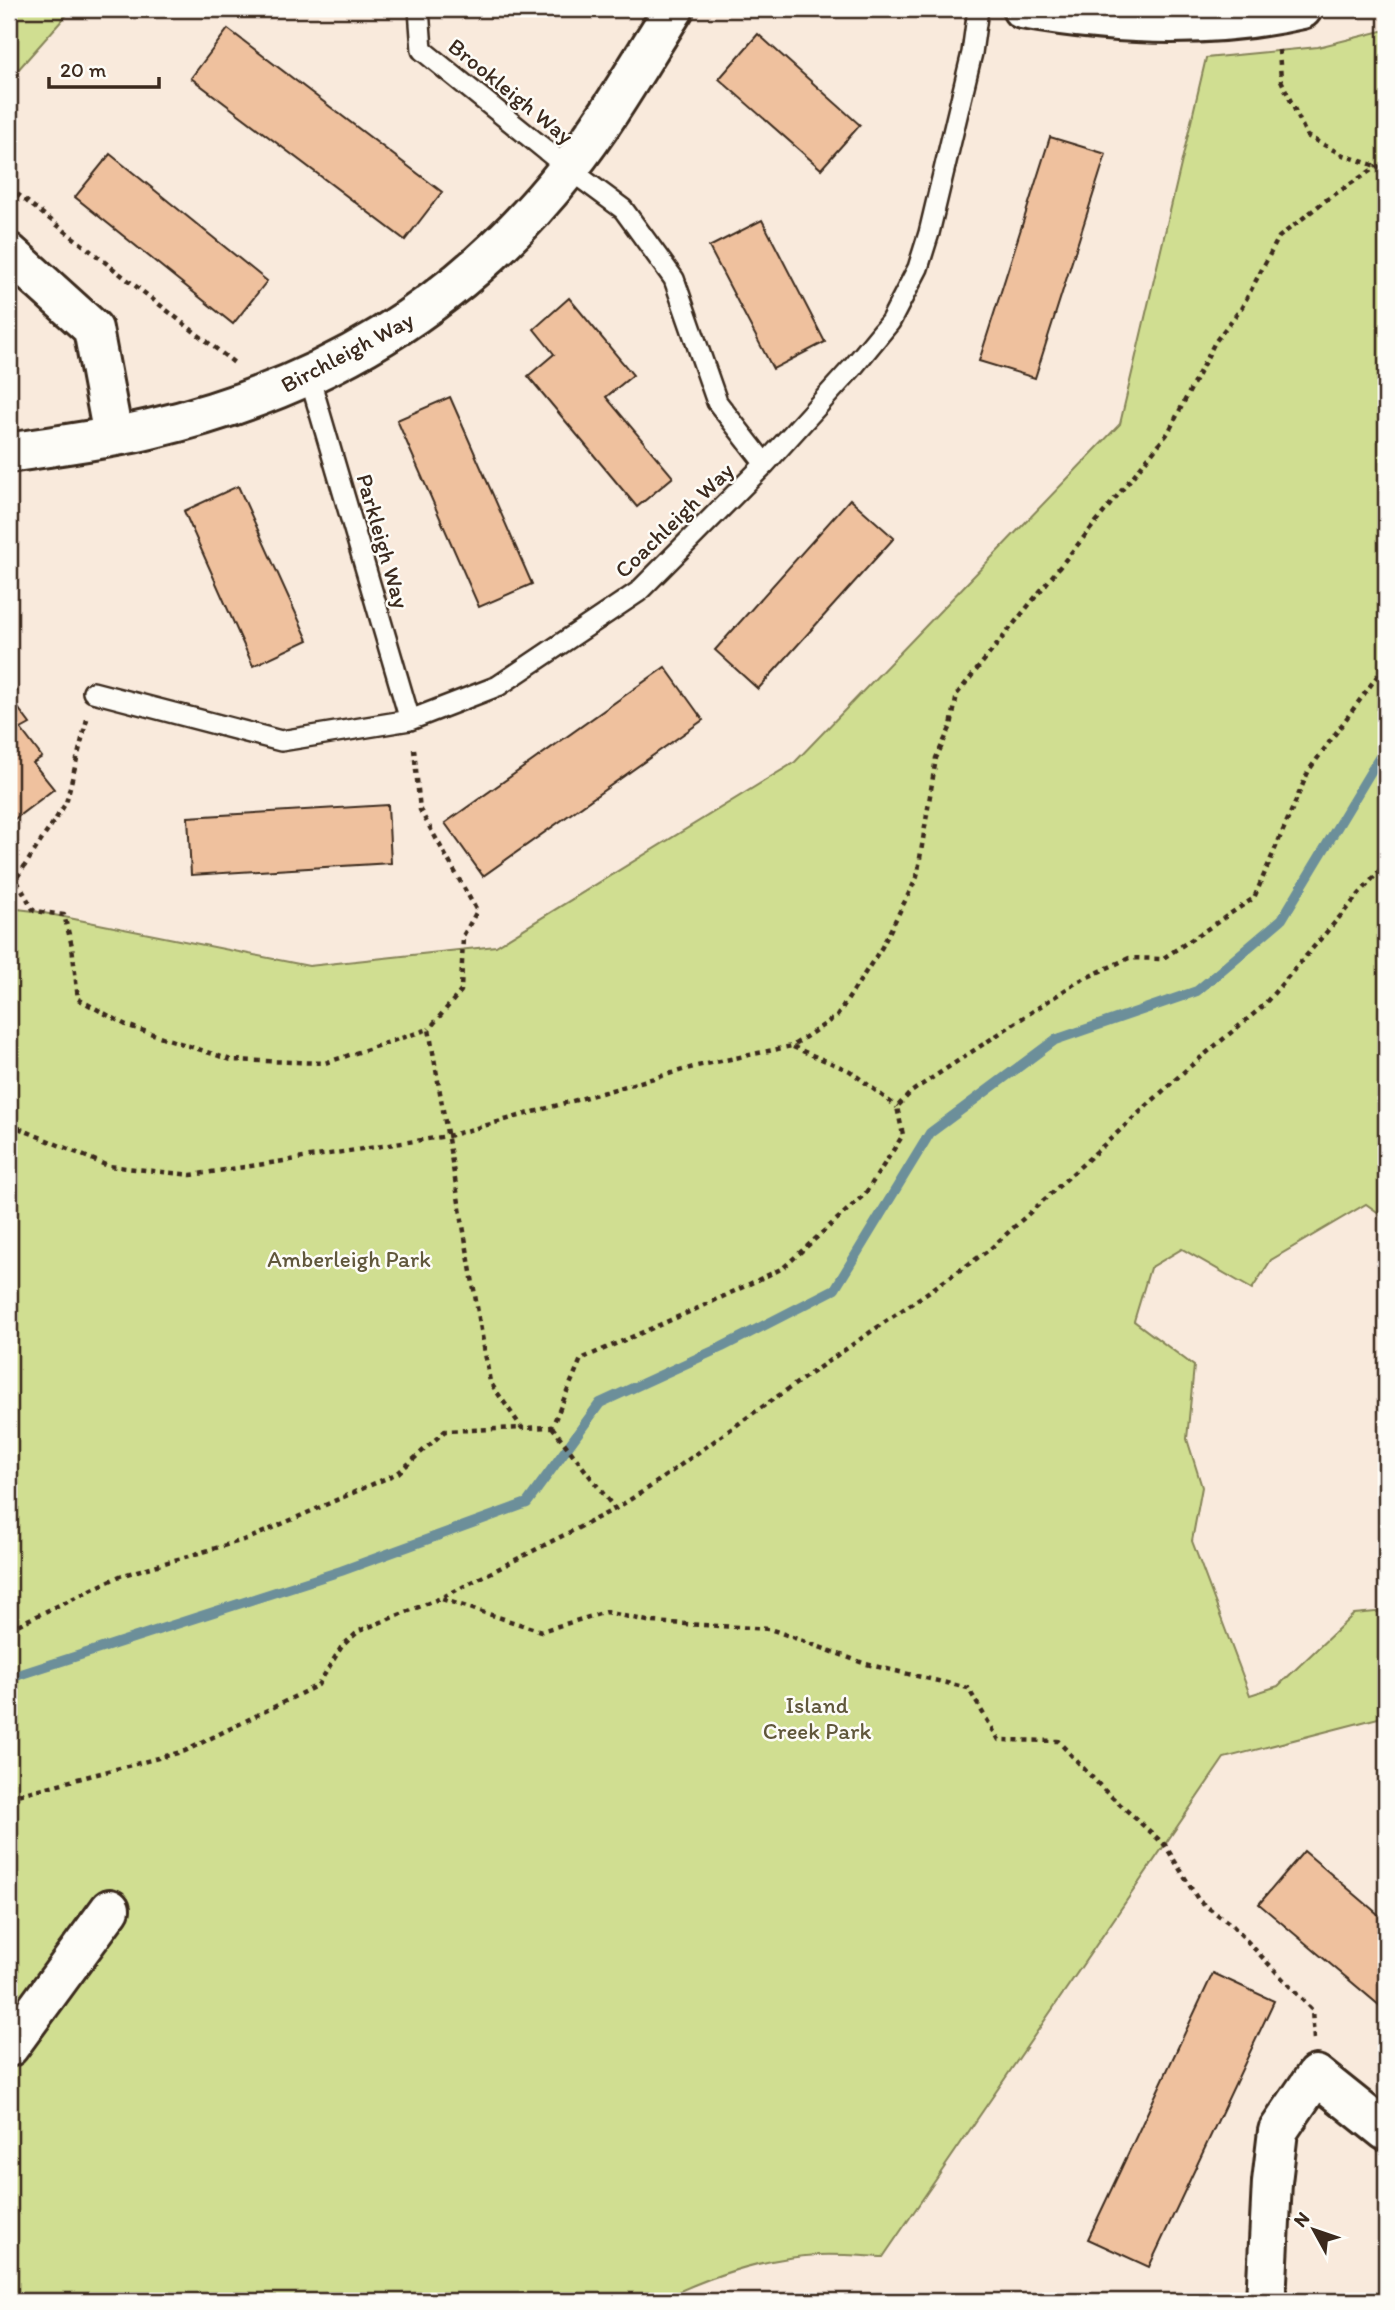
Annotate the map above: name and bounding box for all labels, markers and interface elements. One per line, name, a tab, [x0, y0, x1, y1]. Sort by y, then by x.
street label: Brookleigh Way	[443, 32, 579, 150]
scale bar	[49, 46, 159, 90]
text: 20 m	[60, 57, 107, 82]
street label: Birchleigh Way	[276, 305, 418, 399]
street label: Coachleigh Way	[609, 456, 739, 584]
street label: Parkleigh Way	[350, 470, 416, 612]
park label: Amberleigh Park	[267, 1245, 431, 1273]
park label: Island Creek Park	[763, 1691, 871, 1745]
north arrow	[1280, 2194, 1350, 2264]
text: N	[1288, 2207, 1314, 2232]

